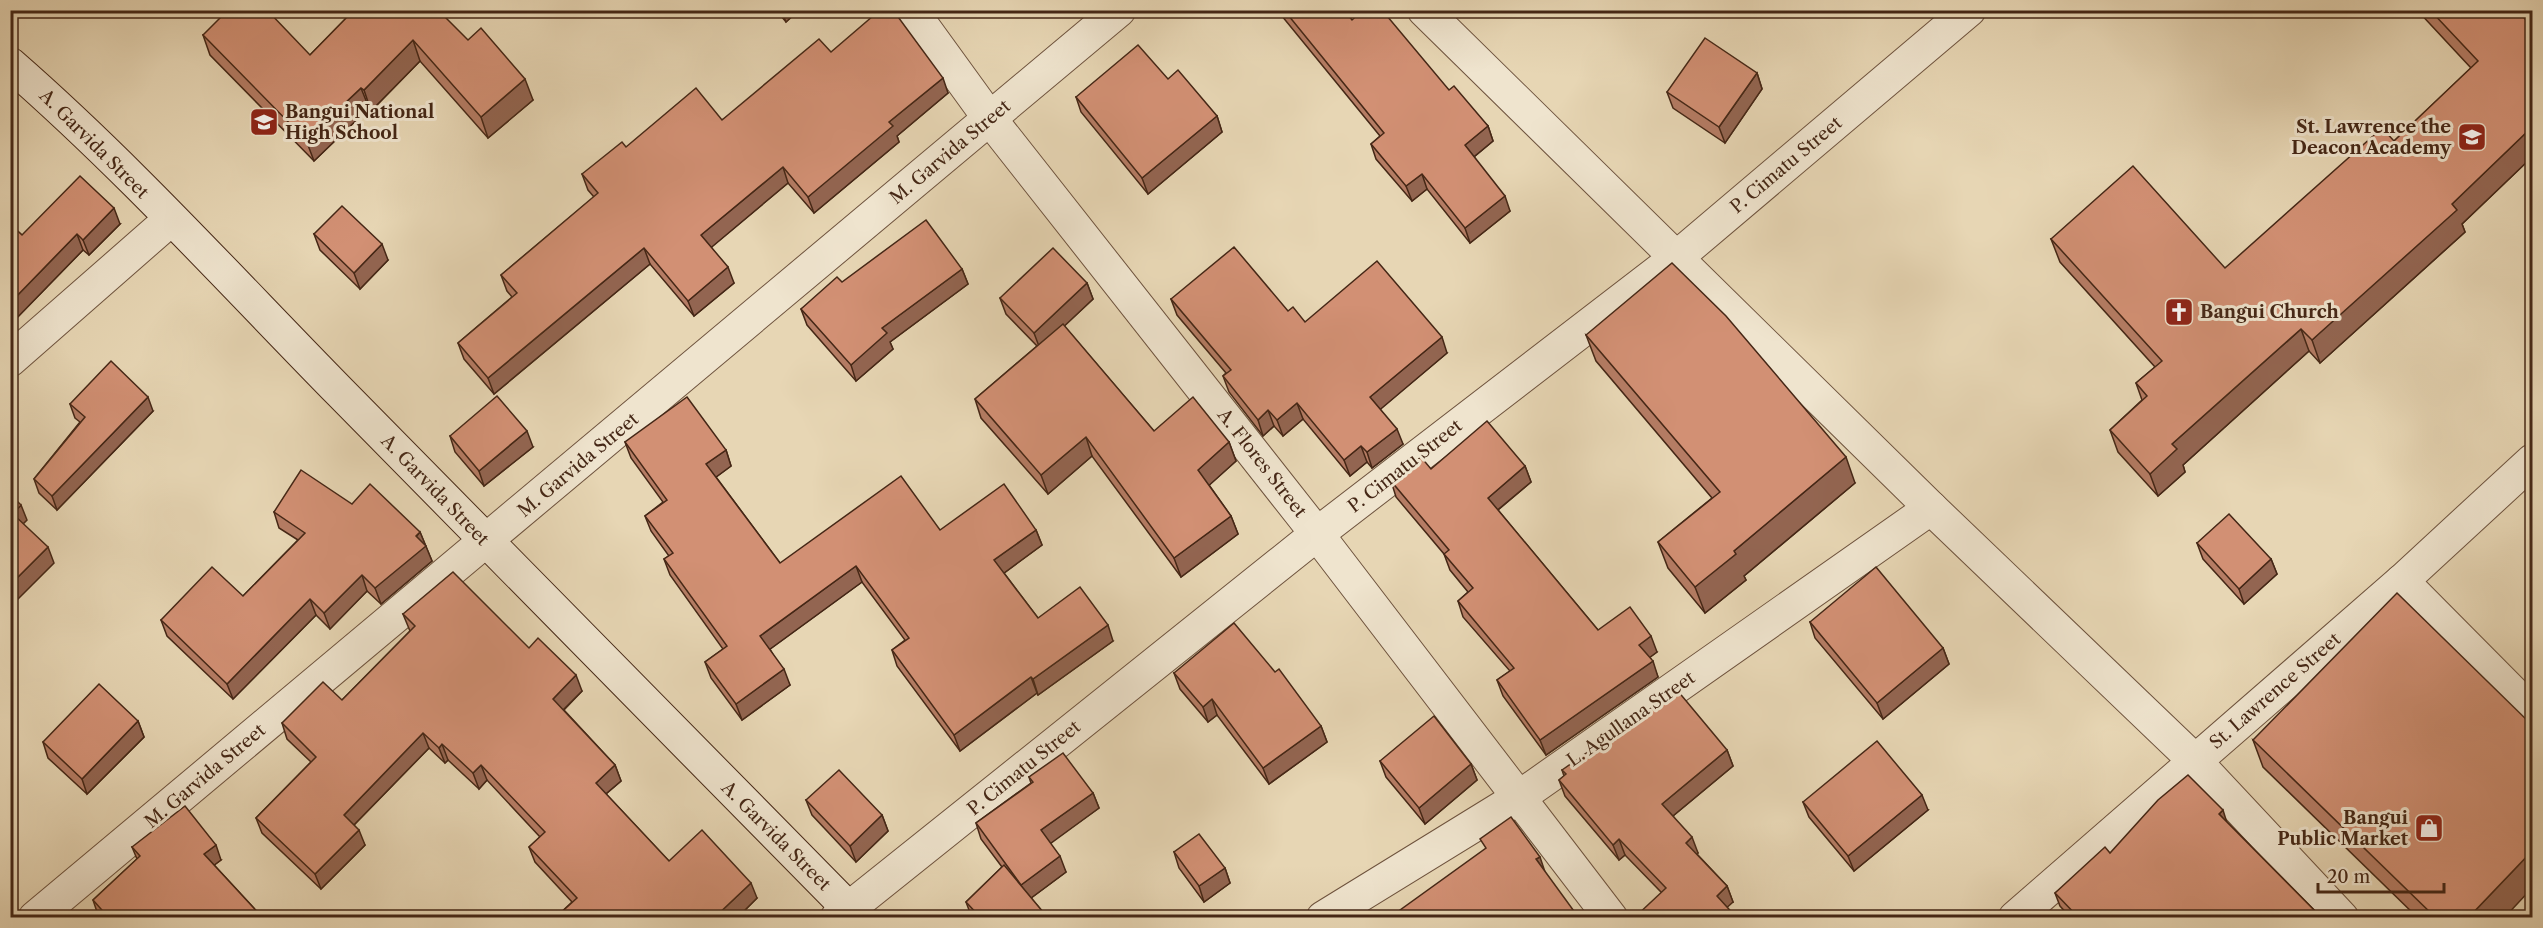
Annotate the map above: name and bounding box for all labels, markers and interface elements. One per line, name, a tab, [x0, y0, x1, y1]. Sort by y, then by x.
street label: A. Garvida Street	[34, 84, 154, 204]
street label: M. Garvida Street	[885, 95, 1015, 209]
place label: Bangui National High School	[285, 101, 434, 144]
school or university icon: Bangui National High School	[248, 106, 280, 138]
street label: P. Cimatu Street	[1726, 112, 1847, 218]
place label: St. Lawrence the Deacon Academy	[2291, 116, 2452, 159]
school or university icon: St. Lawrence the Deacon Academy	[2456, 121, 2488, 153]
church icon: Bangui Church	[2163, 296, 2195, 328]
place label: Bangui Church	[2200, 301, 2340, 323]
street label: A. Flores Street	[1212, 403, 1312, 522]
street label: M. Garvida Street	[513, 408, 643, 522]
street label: P. Cimatu Street	[1344, 414, 1467, 517]
street label: A. Garvida Street	[376, 429, 494, 550]
street label: St. Lawrence Street	[2205, 628, 2345, 754]
street label: L. Agullana Street	[1563, 666, 1700, 771]
street label: P. Cimatu Street	[963, 715, 1085, 820]
street label: M. Garvida Street	[140, 719, 270, 833]
street label: A. Garvida Street	[716, 776, 836, 896]
place label: Bangui Public Market	[2277, 807, 2409, 850]
shop icon: Bangui Public Market	[2413, 812, 2445, 844]
scale bar	[2318, 856, 2444, 894]
text: 20 m	[2327, 866, 2371, 888]

